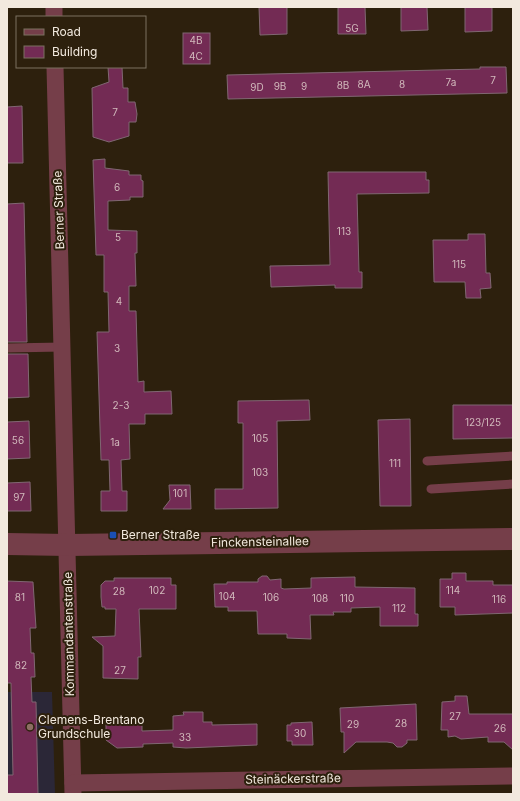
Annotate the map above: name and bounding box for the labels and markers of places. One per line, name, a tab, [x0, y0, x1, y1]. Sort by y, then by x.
place label: Berner Straße	[121, 527, 200, 542]
marker: Berner Straße	[108, 530, 118, 540]
place label: Clemens-Brentano Grundschule	[38, 712, 144, 741]
marker: Clemens-Brentano Grundschule	[25, 722, 35, 732]

